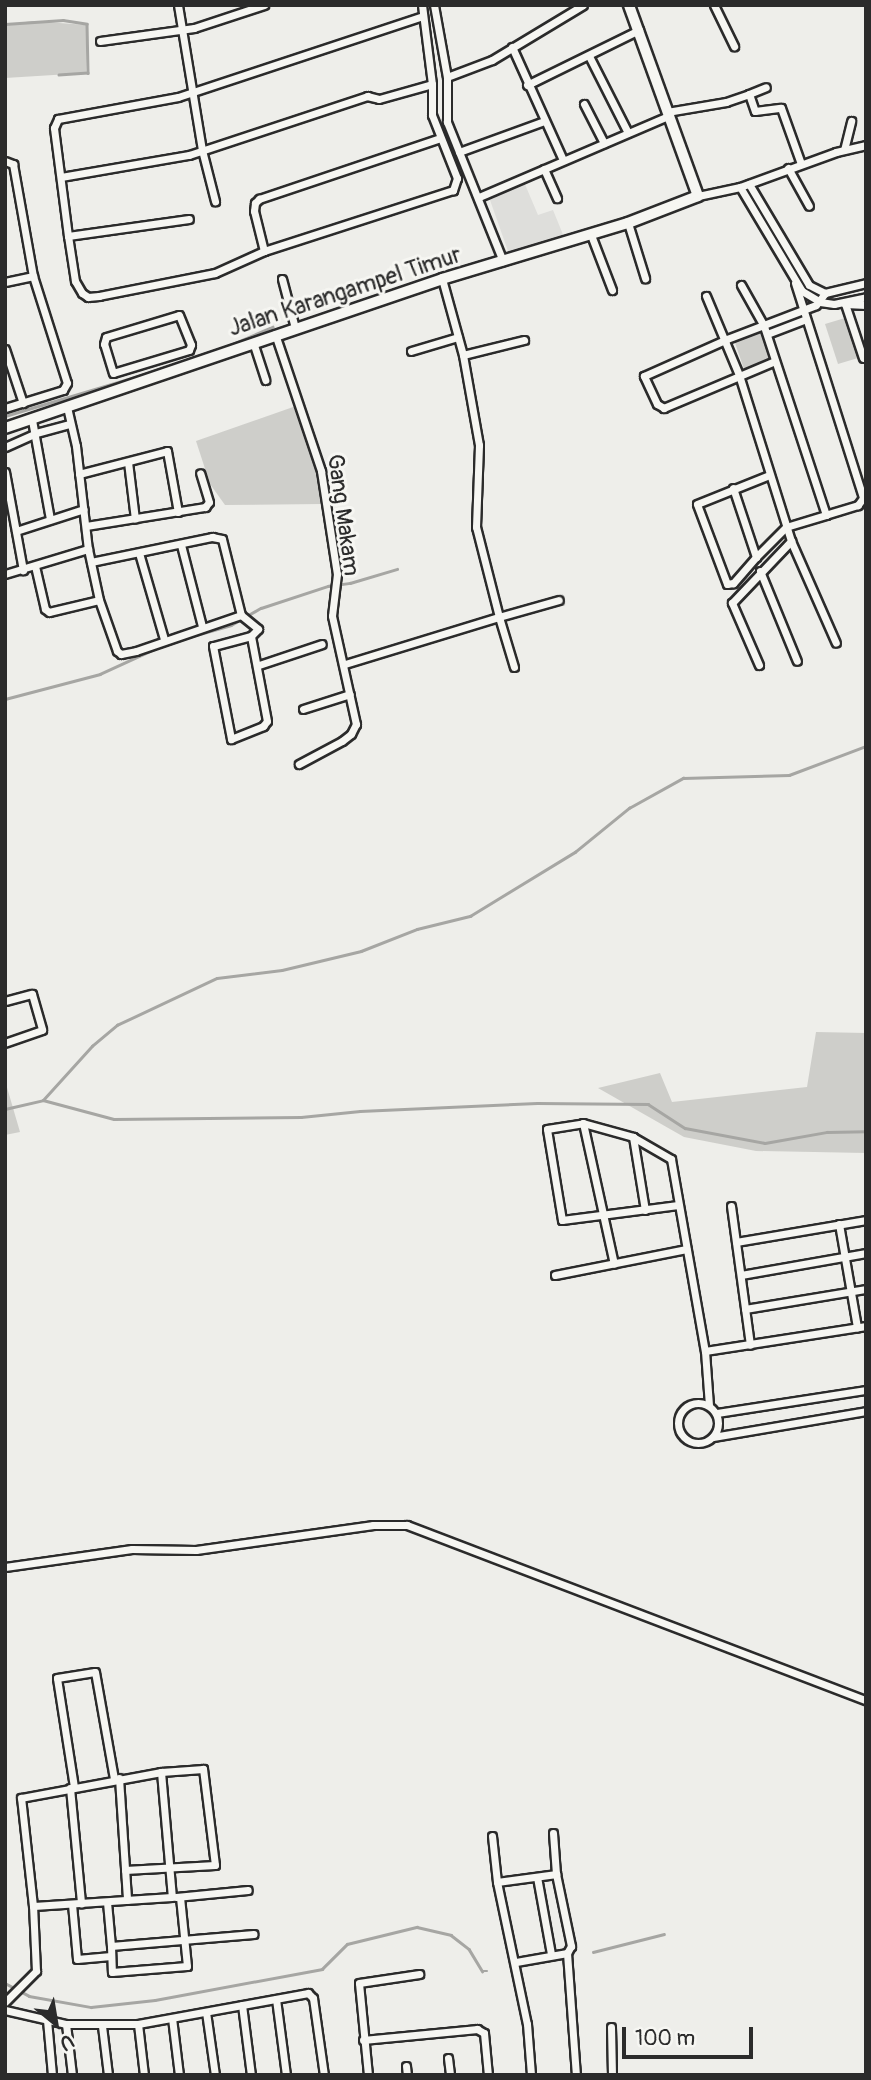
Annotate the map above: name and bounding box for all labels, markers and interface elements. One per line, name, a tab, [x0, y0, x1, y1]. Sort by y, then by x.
street label: Jalan Karangampel Timur	[225, 241, 465, 343]
street label: Gang Makam	[321, 452, 365, 578]
north arrow	[21, 1989, 91, 2059]
scale bar	[626, 2014, 757, 2058]
text: 100 m	[635, 2025, 695, 2052]
text: U	[55, 2029, 78, 2056]

